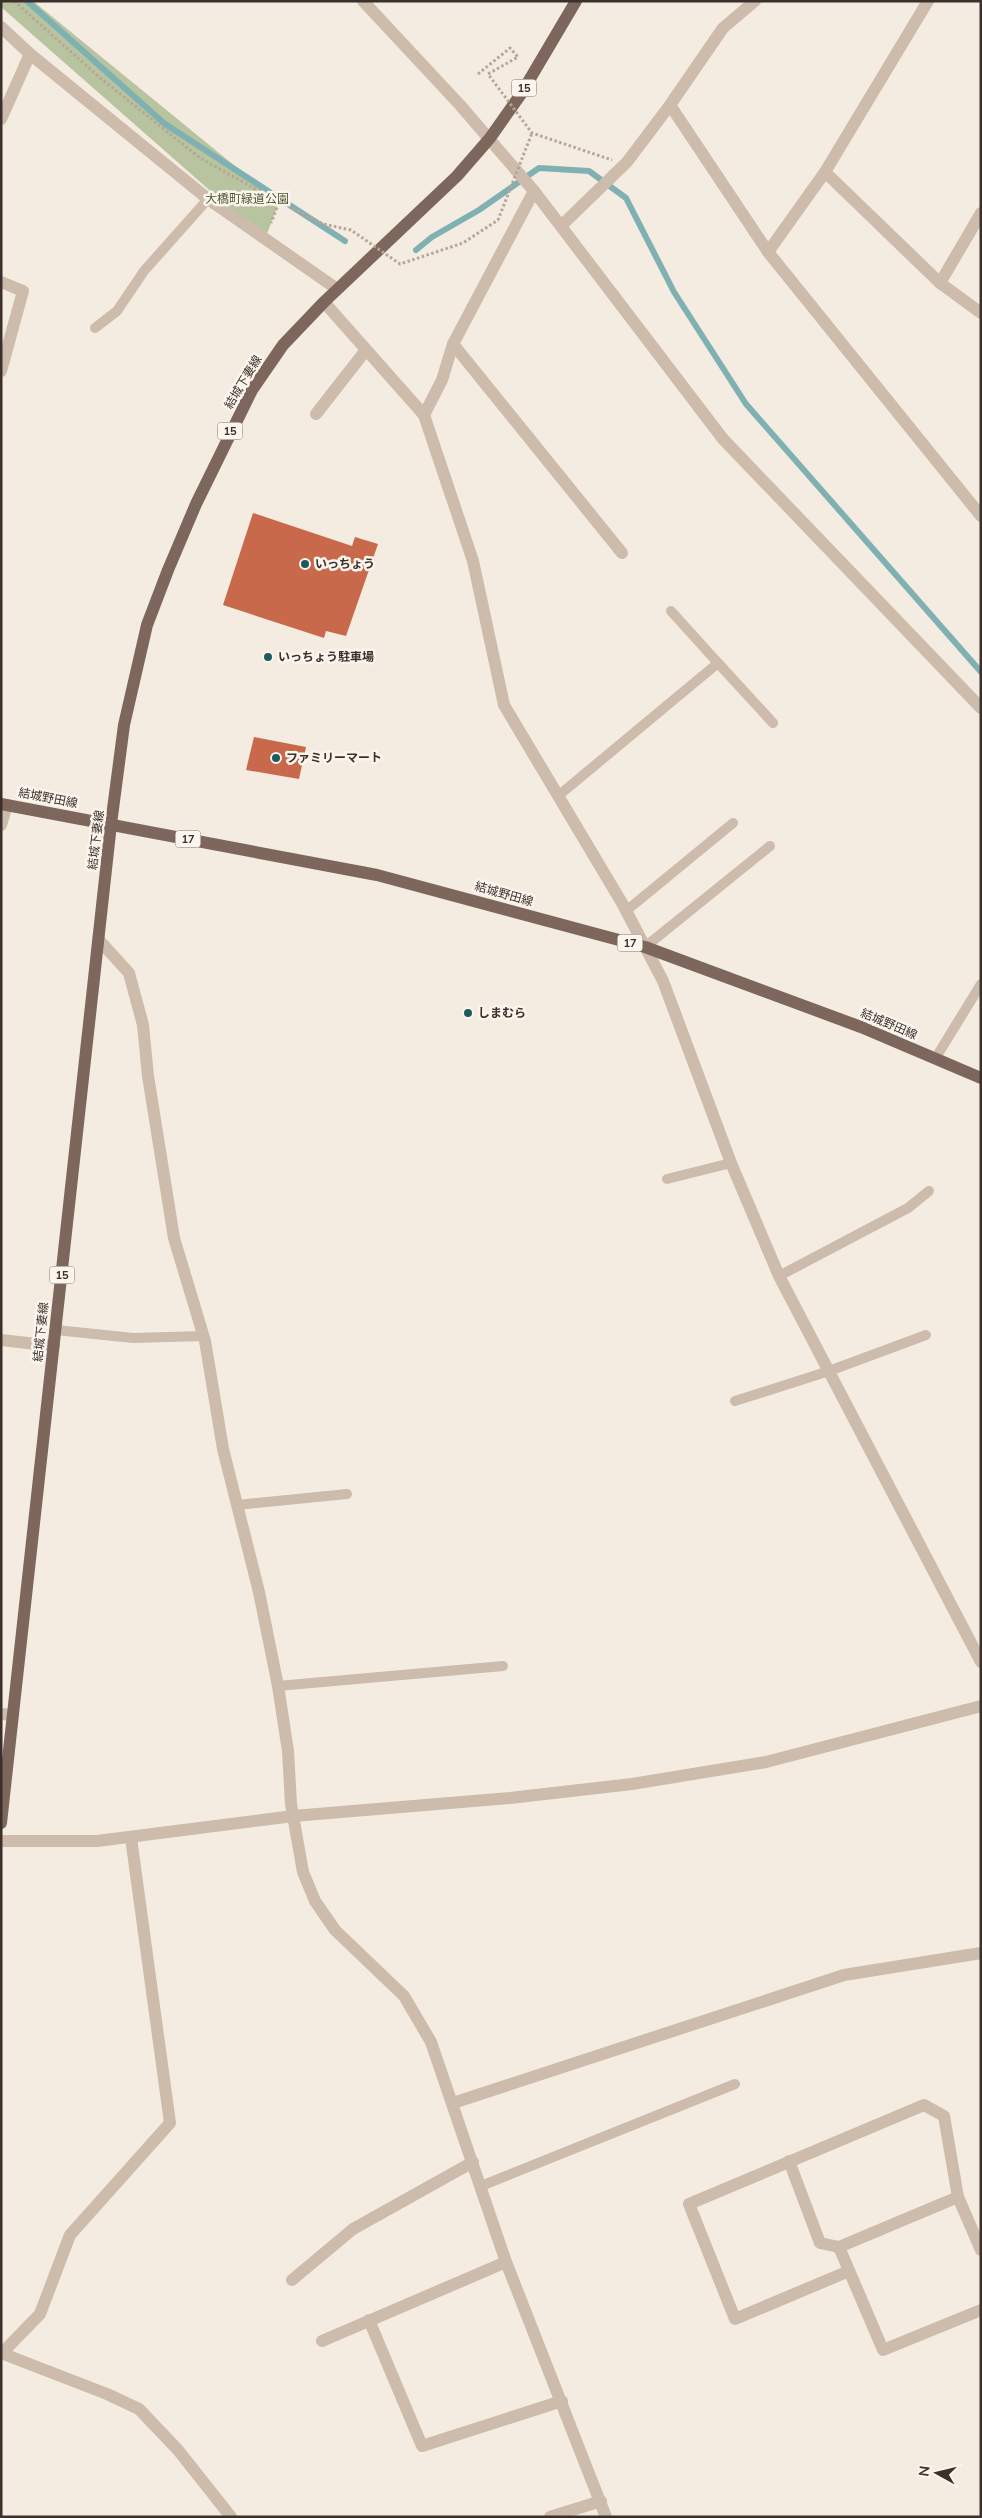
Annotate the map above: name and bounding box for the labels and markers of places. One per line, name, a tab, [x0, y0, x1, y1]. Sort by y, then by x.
place label: いっちょう	[315, 556, 375, 571]
marker: いっちょう	[299, 558, 311, 570]
place label: いっちょう駐車場	[278, 649, 374, 664]
marker: いっちょう駐車場	[262, 651, 274, 663]
place label: ファミリーマート	[286, 750, 382, 765]
marker: ファミリーマート	[270, 752, 282, 764]
place label: しまむら	[478, 1005, 526, 1020]
marker: しまむら	[462, 1007, 474, 1019]

